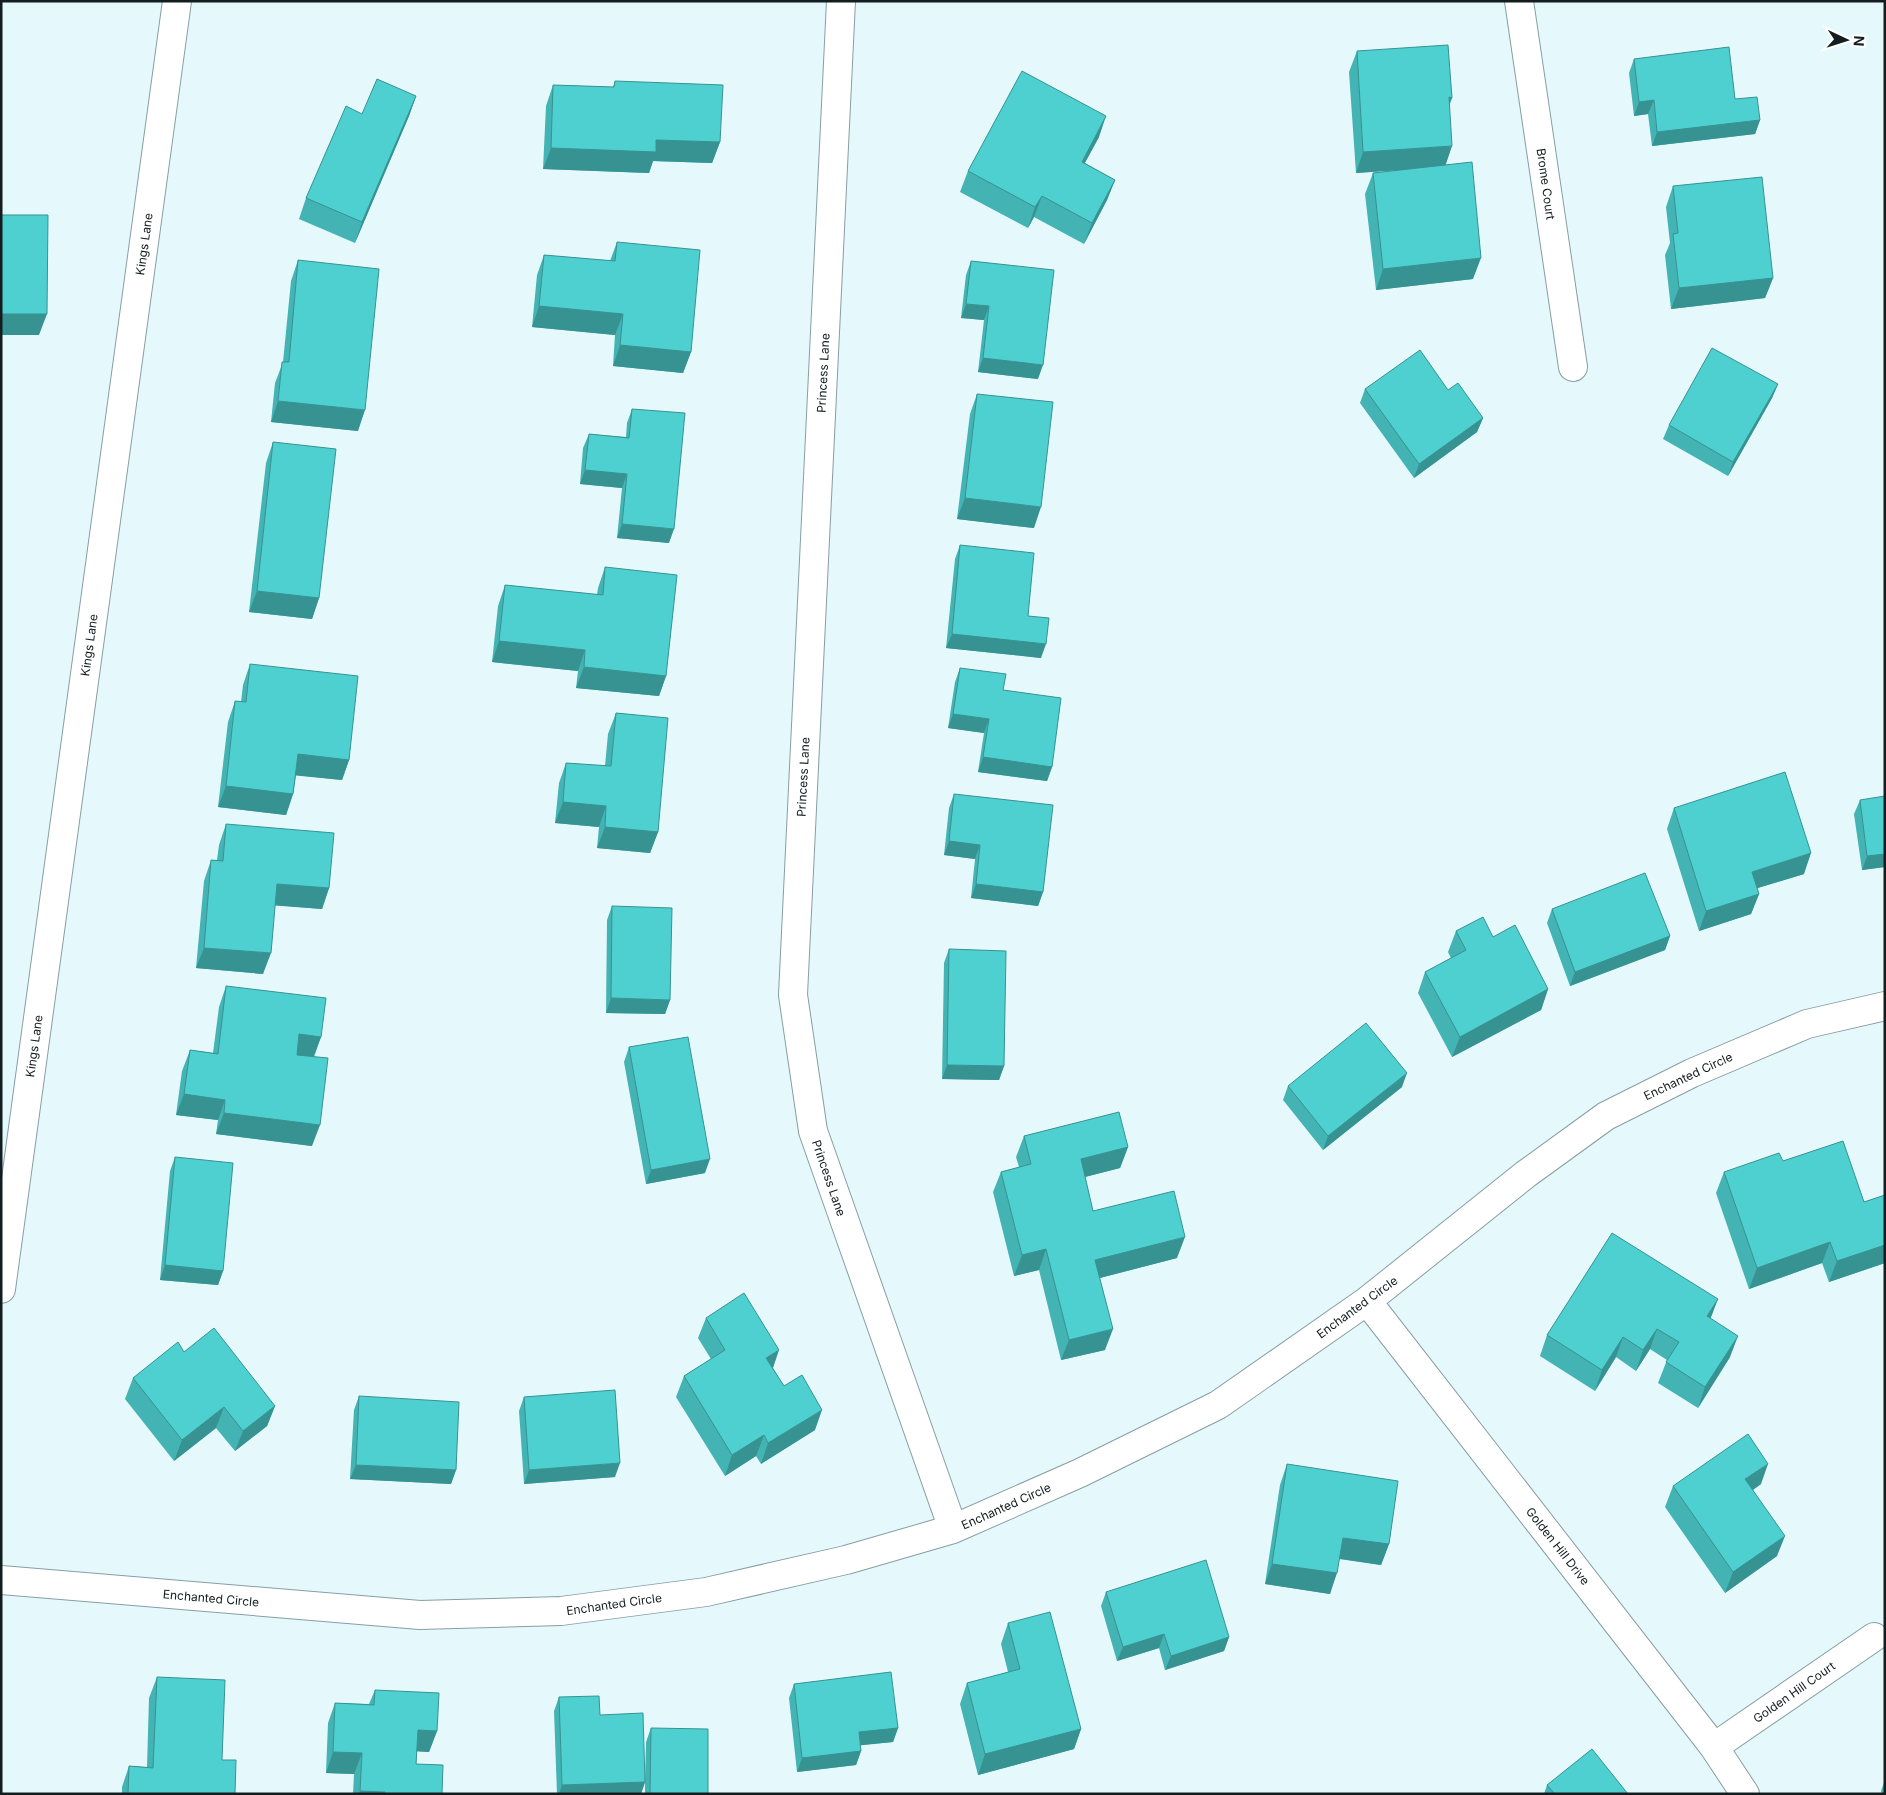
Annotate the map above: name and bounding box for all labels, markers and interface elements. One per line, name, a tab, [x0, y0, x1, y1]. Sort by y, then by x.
north arrow	[1821, 15, 1871, 65]
text: N	[1851, 35, 1868, 47]
street label: Brome Court	[1534, 147, 1558, 221]
street label: Kings Lane	[132, 212, 156, 276]
street label: Princess Lane	[813, 333, 833, 413]
street label: Kings Lane	[77, 613, 101, 677]
street label: Princess Lane	[793, 737, 813, 817]
street label: Kings Lane	[22, 1014, 46, 1078]
street label: Enchanted Circle	[1641, 1049, 1735, 1103]
street label: Princess Lane	[809, 1138, 849, 1218]
street label: Enchanted Circle	[1314, 1273, 1400, 1341]
street label: Enchanted Circle	[959, 1480, 1053, 1532]
street label: Golden Hill Drive	[1523, 1504, 1593, 1588]
street label: Enchanted Circle	[162, 1586, 260, 1610]
street label: Enchanted Circle	[565, 1590, 663, 1618]
street label: Golden Hill Court	[1750, 1658, 1838, 1726]

